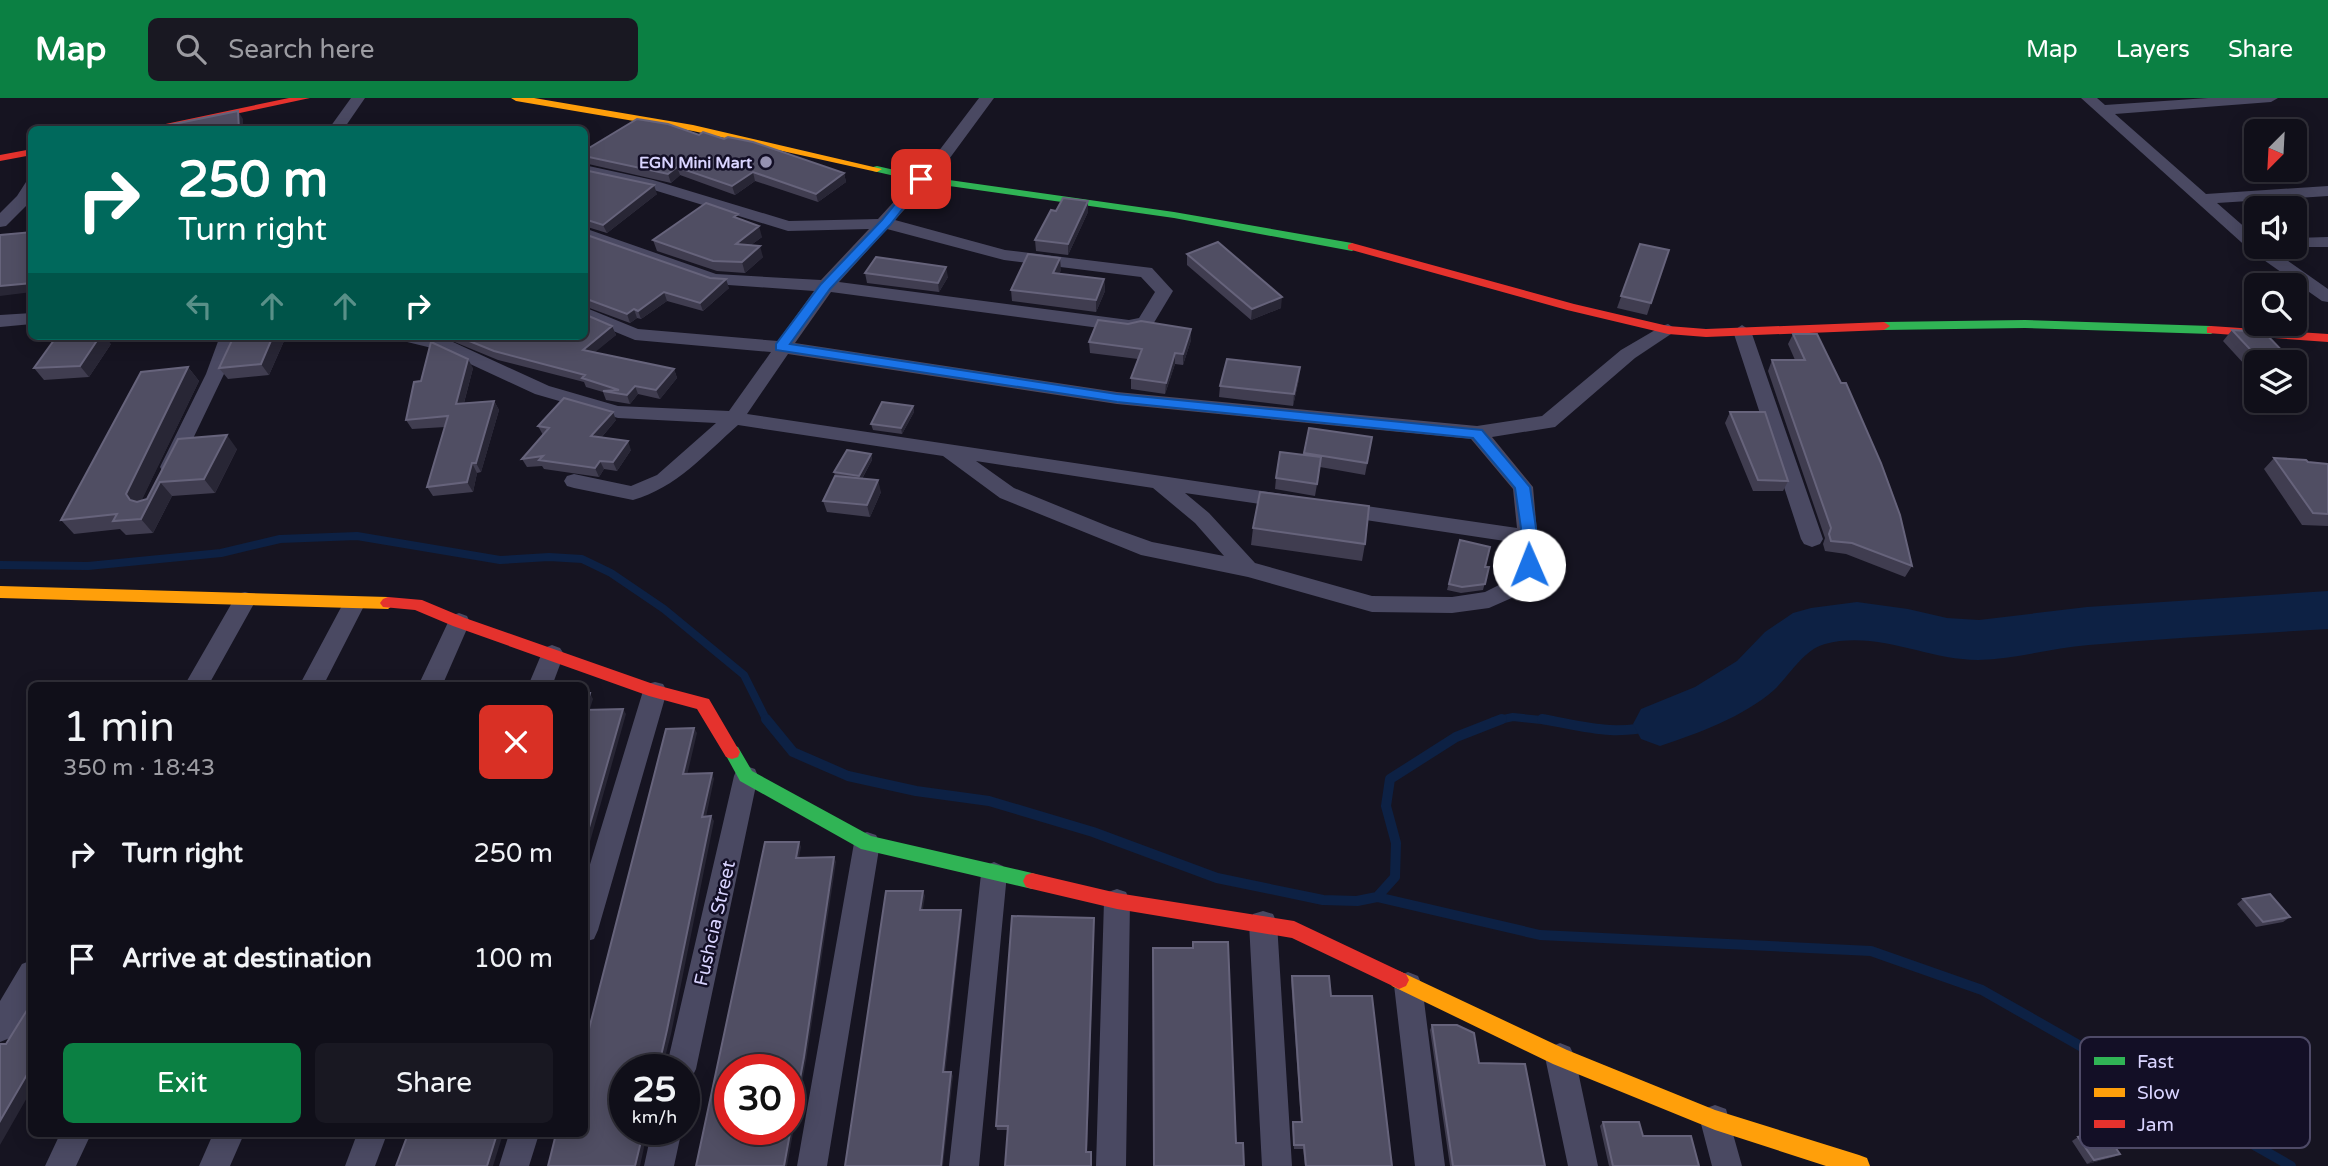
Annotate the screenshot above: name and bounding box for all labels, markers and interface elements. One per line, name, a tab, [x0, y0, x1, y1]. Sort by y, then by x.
search box	[148, 18, 638, 81]
text: Map	[35, 30, 106, 69]
icon: search	[172, 30, 210, 68]
text: Search here	[228, 34, 374, 65]
text: Map	[2026, 35, 2078, 64]
text: Layers	[2116, 35, 2190, 64]
text: Share	[2228, 35, 2293, 64]
north arrow	[2244, 119, 2306, 182]
map controls	[2244, 119, 2307, 413]
pin	[891, 149, 951, 209]
text: 250 m	[178, 151, 328, 210]
place label: EGN Mini Mart	[639, 153, 753, 173]
icon: right	[63, 154, 154, 245]
marker: EGN Mini Mart	[758, 154, 774, 170]
icon: arrive	[902, 160, 940, 198]
button: sound	[2244, 196, 2307, 259]
text: Turn right	[178, 211, 327, 249]
button: search	[2244, 273, 2307, 336]
icon: left	[180, 287, 218, 325]
icon: ahead	[253, 287, 291, 325]
icon: ahead	[326, 287, 364, 325]
icon: right	[399, 287, 437, 325]
button: layers	[2244, 350, 2307, 413]
position arrow	[1492, 528, 1566, 602]
text: 1 min	[63, 702, 175, 753]
button: close	[479, 705, 553, 779]
text: 350 m · 18:43	[63, 754, 215, 782]
icon: right	[63, 835, 101, 873]
text: Turn right	[122, 838, 243, 869]
text: 250 m	[473, 838, 553, 869]
street label: Fushcia Street	[690, 858, 740, 988]
icon: arrive	[63, 940, 101, 978]
text: Arrive at destination	[122, 943, 372, 974]
text: 100 m	[473, 943, 553, 974]
legend	[2080, 1037, 2310, 1148]
button: Exit	[63, 1043, 301, 1123]
button: Share	[315, 1043, 553, 1123]
text: Fast	[2137, 1051, 2174, 1073]
speed limit sign: 30	[714, 1054, 805, 1145]
text: 25	[633, 1069, 676, 1111]
text: Slow	[2137, 1082, 2180, 1104]
text: km/h	[632, 1106, 677, 1128]
text: Jam	[2137, 1114, 2174, 1136]

